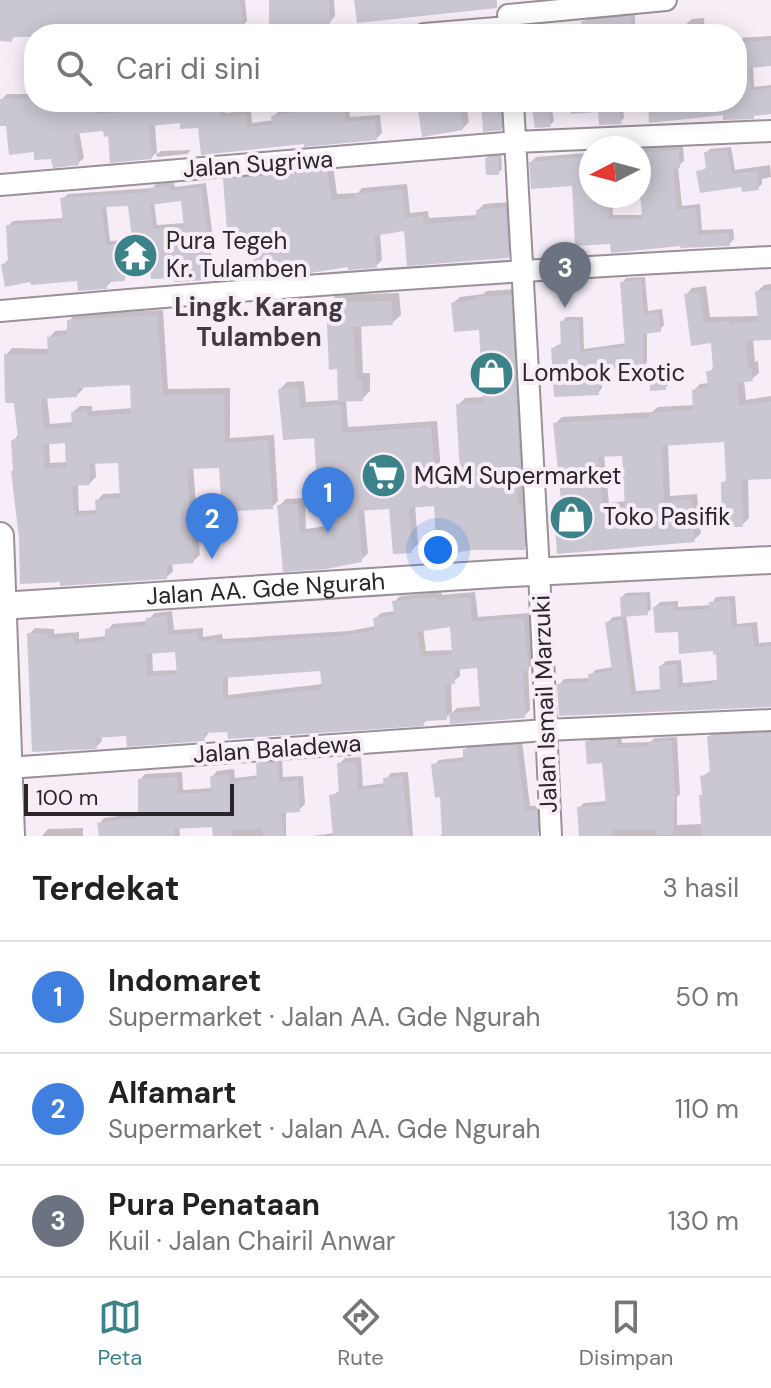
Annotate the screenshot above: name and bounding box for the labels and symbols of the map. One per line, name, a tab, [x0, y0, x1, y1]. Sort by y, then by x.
north arrow	[579, 136, 651, 208]
street label: Jalan Sugriwa	[182, 143, 334, 184]
place label: Pura Tegeh Kr. Tulamben	[166, 225, 307, 284]
temple icon: Pura Tegeh Kr. Tulamben	[111, 231, 159, 279]
pin: 3	[539, 242, 591, 308]
district label: Lingk. Karang Tulamben	[174, 290, 344, 354]
shop icon: Lombok Exotic	[467, 349, 515, 397]
place label: Lombok Exotic	[522, 357, 685, 388]
supermarket icon: MGM Supermarket	[359, 452, 407, 500]
place label: MGM Supermarket	[414, 460, 621, 491]
pin: 1	[302, 467, 354, 533]
pin: 2	[186, 493, 238, 559]
shop icon: Toko Pasifik	[548, 493, 596, 541]
place label: Toko Pasifik	[603, 501, 730, 532]
your location	[418, 530, 458, 570]
street label: Jalan AA. Gde Ngurah	[145, 565, 386, 612]
street label: Jalan Ismail Marzuki	[525, 595, 564, 813]
street label: Jalan Baladewa	[192, 727, 362, 770]
scale bar	[24, 780, 234, 816]

